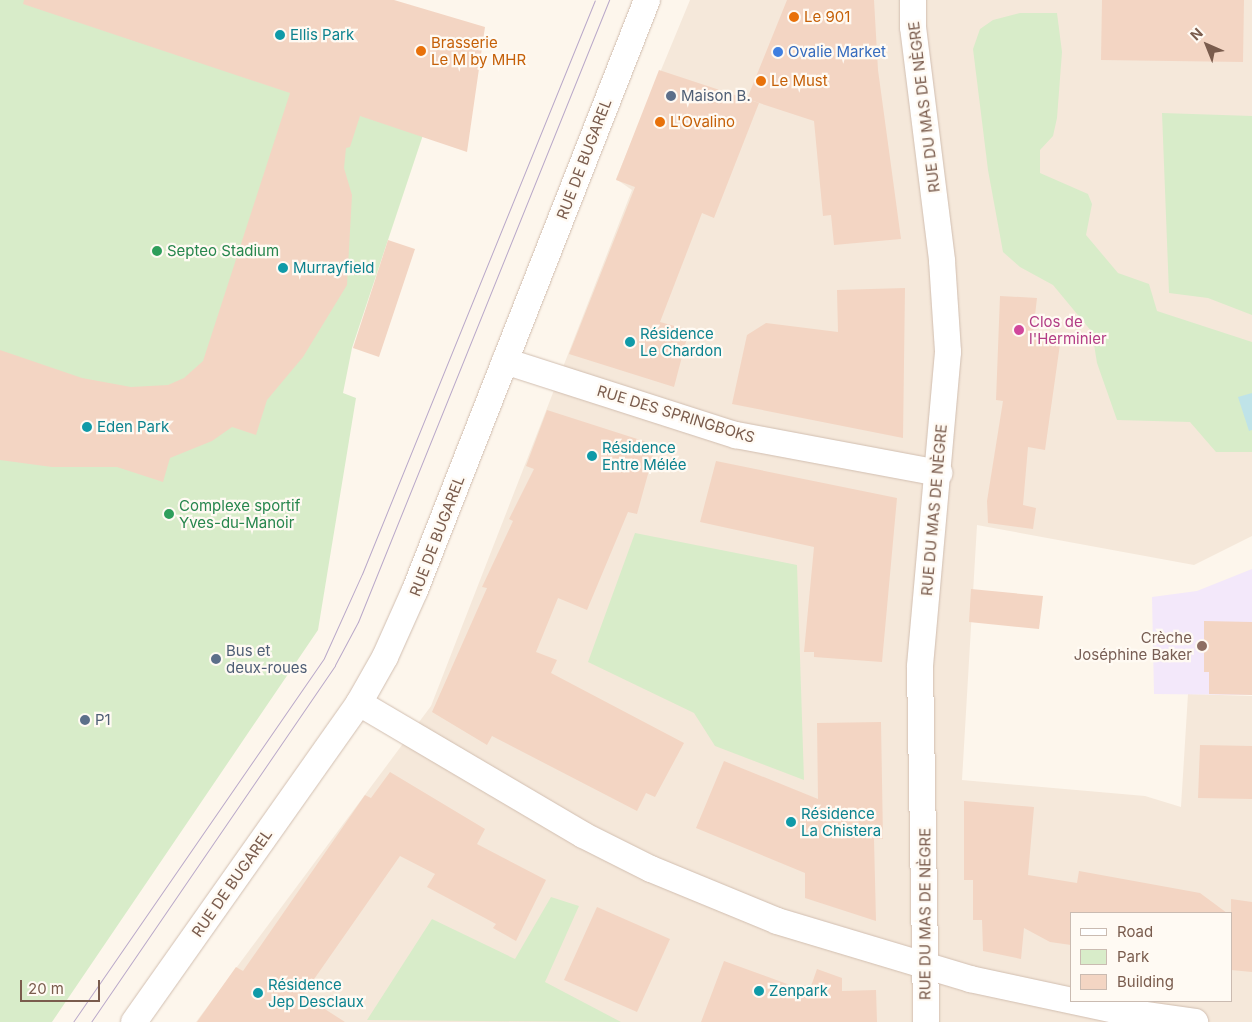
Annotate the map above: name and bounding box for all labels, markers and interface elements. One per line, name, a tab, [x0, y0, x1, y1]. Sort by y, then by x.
place label: Le 901	[804, 8, 850, 26]
marker: Le 901	[788, 11, 800, 23]
street label: RUE DU MAS DE NÈGRE	[905, 20, 943, 194]
north arrow	[1182, 20, 1232, 70]
text: N	[1186, 24, 1206, 44]
place label: Ellis Park	[290, 26, 354, 44]
marker: Ellis Park	[274, 29, 286, 41]
place label: Brasserie Le M by MHR	[431, 33, 526, 68]
place label: Ovalie Market	[788, 43, 886, 61]
marker: Brasserie Le M by MHR	[415, 45, 427, 57]
marker: Ovalie Market	[772, 46, 784, 58]
place label: Le Must	[771, 72, 828, 90]
marker: Le Must	[755, 75, 767, 87]
place label: Maison B.	[681, 87, 751, 105]
marker: Maison B.	[665, 90, 677, 102]
street label: RUE DE BUGAREL	[553, 96, 615, 222]
place label: L'Ovalino	[670, 113, 735, 131]
marker: L'Ovalino	[654, 116, 666, 128]
place label: Septeo Stadium	[167, 242, 279, 260]
marker: Septeo Stadium	[151, 245, 163, 257]
place label: Murrayfield	[293, 259, 375, 277]
marker: Murrayfield	[277, 262, 289, 274]
place label: Clos de l'Herminier	[1029, 312, 1107, 347]
place label: Résidence Le Chardon	[640, 324, 722, 359]
marker: Clos de l'Herminier	[1013, 324, 1025, 336]
marker: Résidence Le Chardon	[624, 336, 636, 348]
street label: RUE DES SPRINGBOKS	[595, 381, 757, 447]
place label: Eden Park	[97, 418, 169, 436]
marker: Eden Park	[81, 421, 93, 433]
street label: RUE DU MAS DE NÈGRE	[918, 423, 950, 597]
place label: Résidence Entre Mélée	[602, 438, 687, 473]
marker: Résidence Entre Mélée	[586, 450, 598, 462]
street label: RUE DE BUGAREL	[406, 473, 468, 599]
place label: Complexe sportif Yves-du-Manoir	[179, 496, 300, 531]
marker: Complexe sportif Yves-du-Manoir	[163, 508, 175, 520]
place label: Crèche Joséphine Baker	[1074, 628, 1192, 663]
marker: Crèche Joséphine Baker	[1196, 640, 1208, 652]
place label: Bus et deux-roues	[226, 641, 307, 676]
marker: Bus et deux-roues	[210, 653, 222, 665]
place label: P1	[95, 711, 111, 729]
marker: P1	[79, 714, 91, 726]
place label: Résidence La Chistera	[801, 804, 881, 839]
marker: Résidence La Chistera	[785, 816, 797, 828]
street label: RUE DE BUGAREL	[188, 826, 276, 940]
street label: RUE DU MAS DE NÈGRE	[916, 828, 934, 1000]
legend	[1070, 912, 1232, 1002]
text: Road	[1117, 922, 1153, 941]
text: Park	[1117, 947, 1149, 966]
scale bar	[22, 970, 102, 1002]
text: Building	[1117, 972, 1174, 991]
place label: Résidence Jep Desclaux	[268, 975, 364, 1010]
text: 20 m	[28, 979, 64, 998]
place label: Zenpark	[769, 982, 828, 1000]
marker: Zenpark	[753, 985, 765, 997]
marker: Résidence Jep Desclaux	[252, 987, 264, 999]

